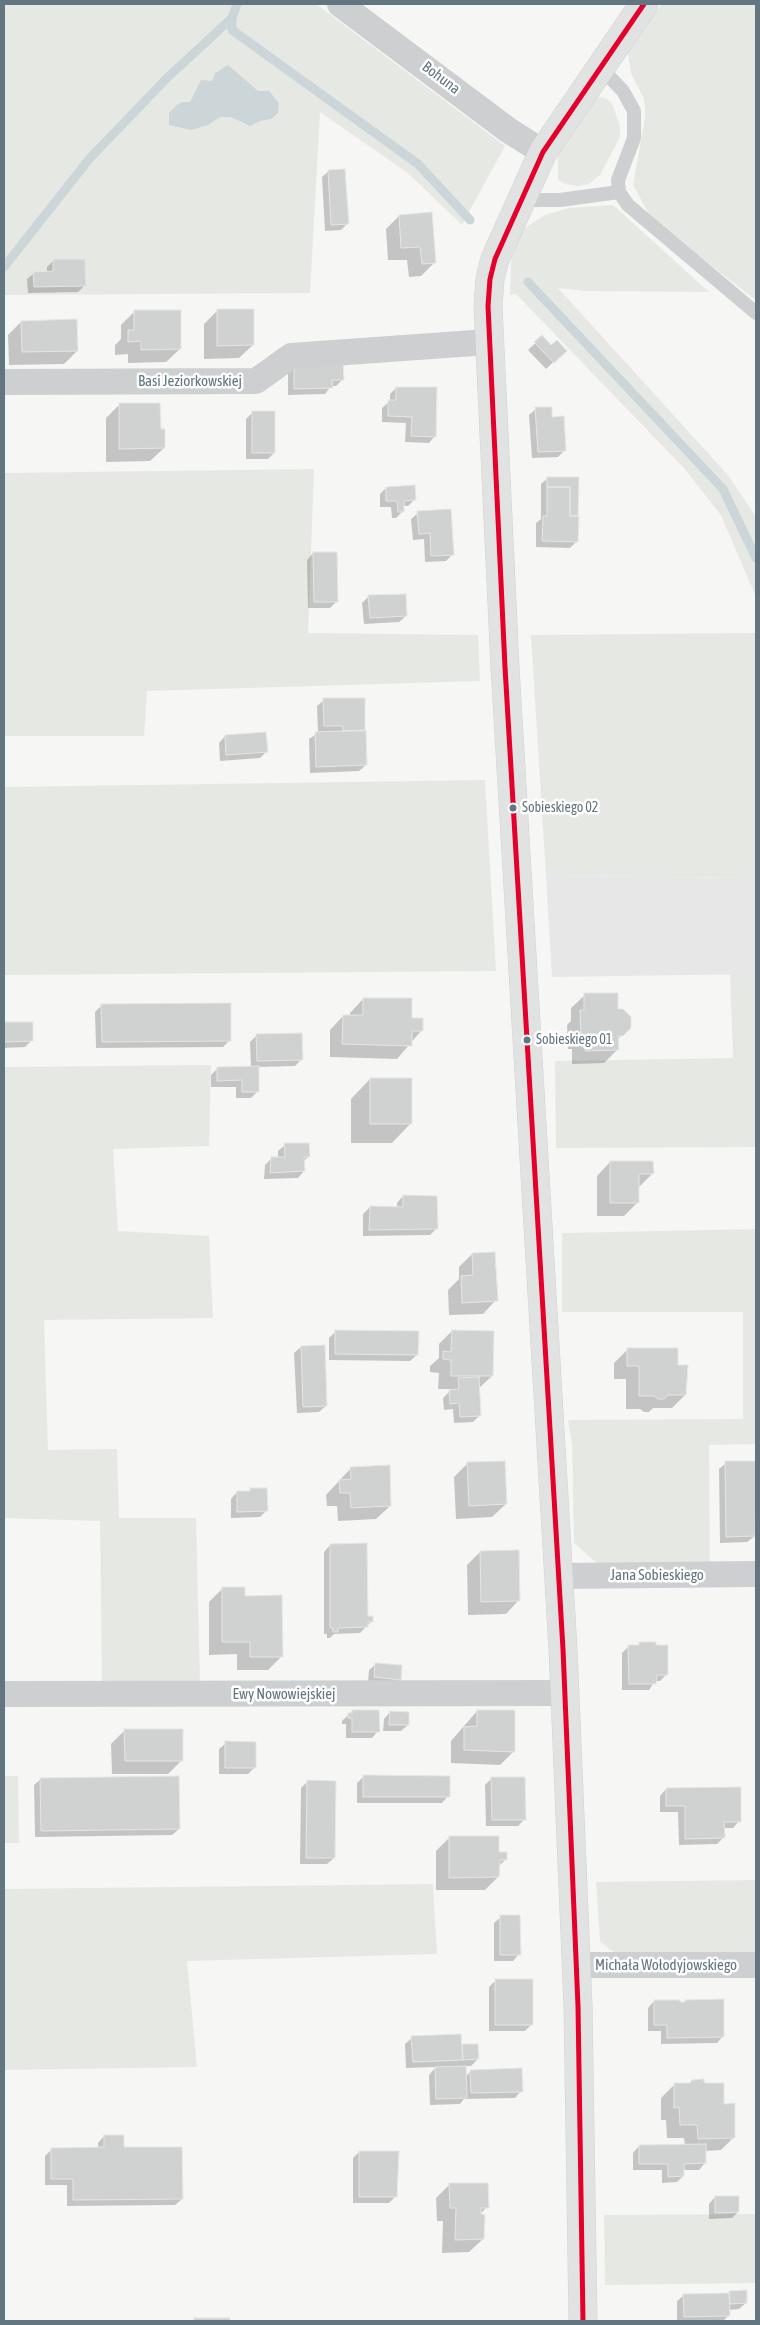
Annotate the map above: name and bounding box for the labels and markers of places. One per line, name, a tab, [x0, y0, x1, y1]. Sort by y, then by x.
place label: Sobieskiego 02	[522, 800, 598, 816]
marker: Sobieskiego 02	[508, 803, 518, 813]
place label: Sobieskiego 01	[536, 1032, 612, 1048]
marker: Sobieskiego 01	[522, 1035, 532, 1045]

